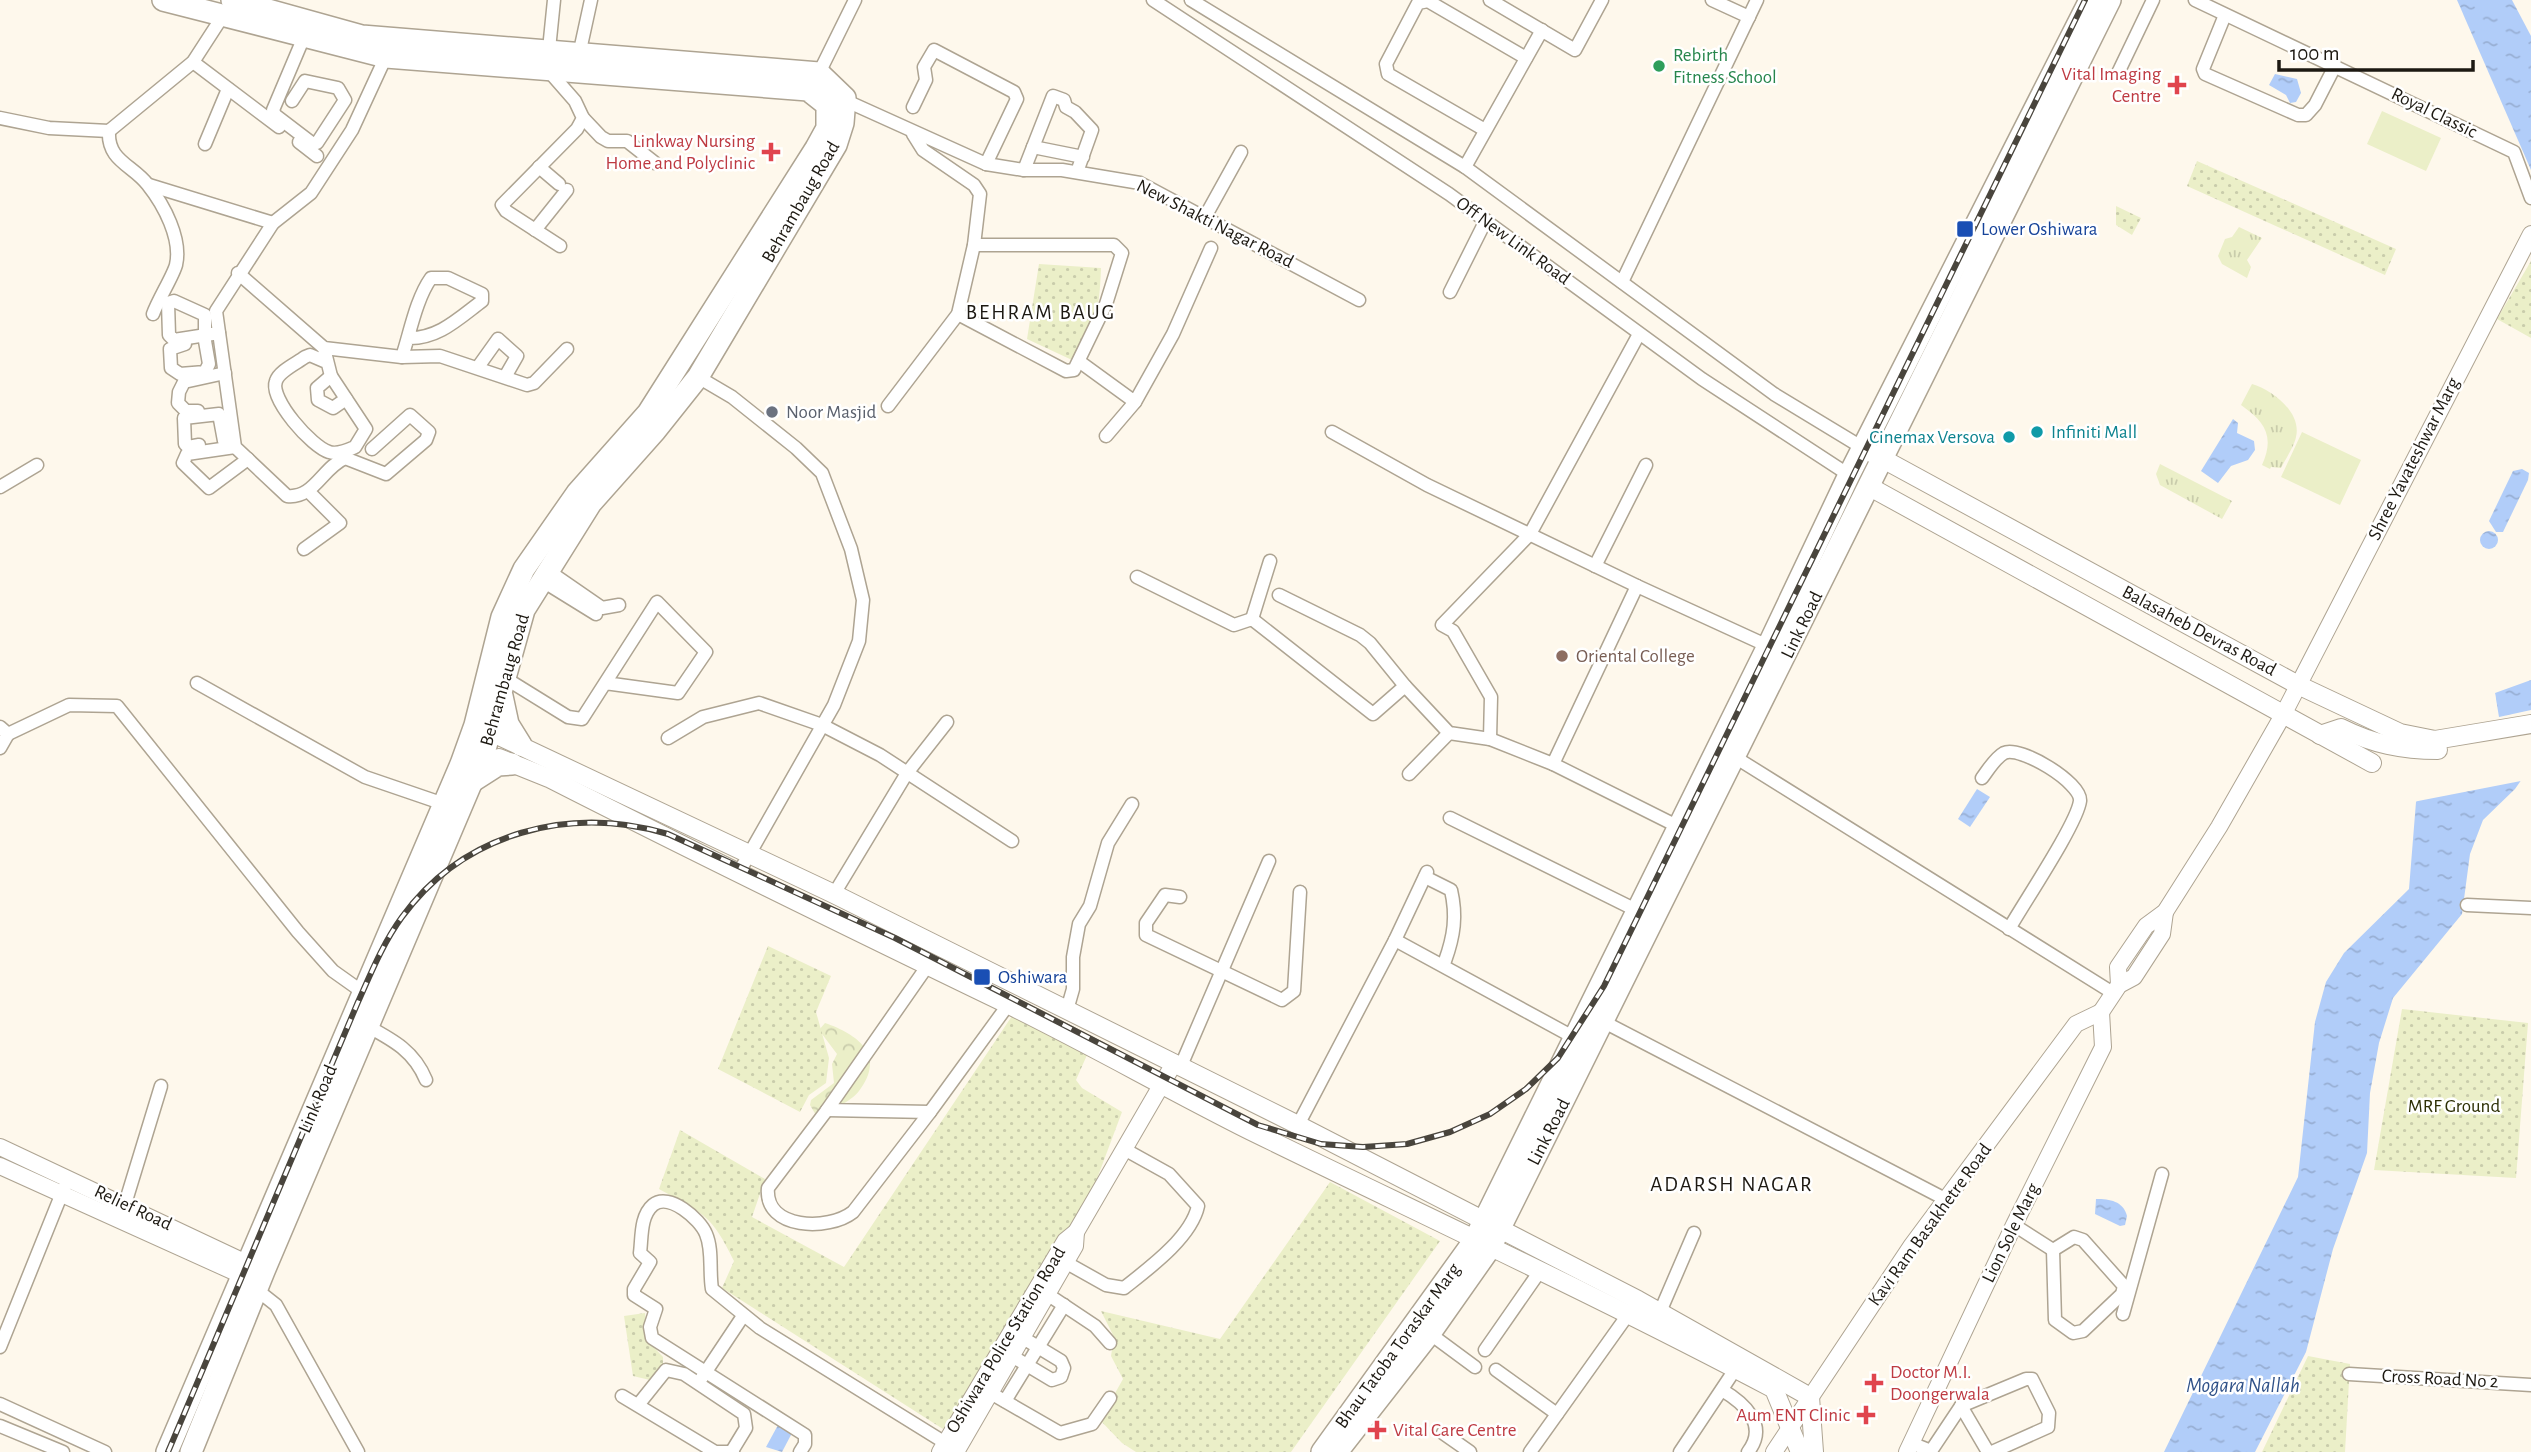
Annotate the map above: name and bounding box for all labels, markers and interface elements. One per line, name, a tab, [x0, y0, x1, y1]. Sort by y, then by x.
scale bar	[2279, 28, 2473, 72]
text: 100 m	[2290, 43, 2340, 64]
place label: Rebirth Fitness School	[1673, 46, 1777, 87]
marker: Rebirth Fitness School	[1651, 58, 1667, 74]
place label: Vital Imaging Centre	[2061, 65, 2162, 106]
marker: Vital Imaging Centre	[2167, 75, 2187, 95]
street label: Royal Classic	[2388, 84, 2480, 142]
place label: Linkway Nursing Home and Polyclinic	[606, 132, 756, 173]
street label: Behrambaug Road	[759, 138, 843, 266]
marker: Linkway Nursing Home and Polyclinic	[761, 142, 781, 162]
street label: New Shakti Nagar Road	[1134, 176, 1297, 272]
street label: Off New Link Road	[1452, 193, 1574, 289]
marker: Lower Oshiwara	[1955, 219, 1975, 239]
place label: Lower Oshiwara	[1981, 220, 2098, 239]
district label: BEHRAM BAUG	[966, 302, 1116, 323]
street label: Shree Yavateshwar Marg	[2365, 374, 2464, 543]
place label: Noor Masjid	[786, 403, 877, 422]
marker: Noor Masjid	[764, 404, 780, 420]
place label: Infiniti Mall	[2051, 423, 2137, 442]
marker: Infiniti Mall	[2029, 424, 2045, 440]
place label: Cinemax Versova	[1869, 428, 1995, 447]
marker: Cinemax Versova	[2001, 429, 2017, 445]
street label: Balasaheb Devras Road	[2119, 582, 2279, 680]
street label: Link Road	[1778, 588, 1826, 661]
street label: Behrambaug Road	[477, 612, 533, 748]
place label: Oriental College	[1576, 647, 1695, 666]
marker: Oriental College	[1554, 648, 1570, 664]
marker: Oshiwara	[972, 967, 992, 987]
place label: Oshiwara	[998, 968, 1068, 987]
street label: Link Road	[295, 1062, 341, 1136]
street label: Link Road	[1524, 1096, 1574, 1168]
park label: MRF Ground	[2408, 1097, 2500, 1116]
street label: Kavi Ram Basakhetre Road	[1865, 1140, 1995, 1310]
district label: ADARSH NAGAR	[1650, 1174, 1814, 1195]
street label: Lion Sole Marg	[1979, 1180, 2044, 1286]
street label: Relief Road	[91, 1182, 175, 1234]
street label: Oshiwara Police Station Road	[943, 1243, 1069, 1437]
street label: Bhau Tatoba Toraskar Marg	[1332, 1259, 1465, 1432]
place label: Doctor M.I. Doongerwala	[1890, 1363, 1990, 1404]
street label: Cross Road No 2	[2381, 1366, 2499, 1392]
marker: Doctor M.I. Doongerwala	[1864, 1373, 1884, 1393]
water label: Mogara Nallah	[2186, 1375, 2300, 1396]
marker: Aum ENT Clinic	[1856, 1405, 1876, 1425]
place label: Aum ENT Clinic	[1736, 1406, 1850, 1425]
marker: Vital Care Centre	[1367, 1420, 1387, 1440]
place label: Vital Care Centre	[1393, 1421, 1516, 1440]

